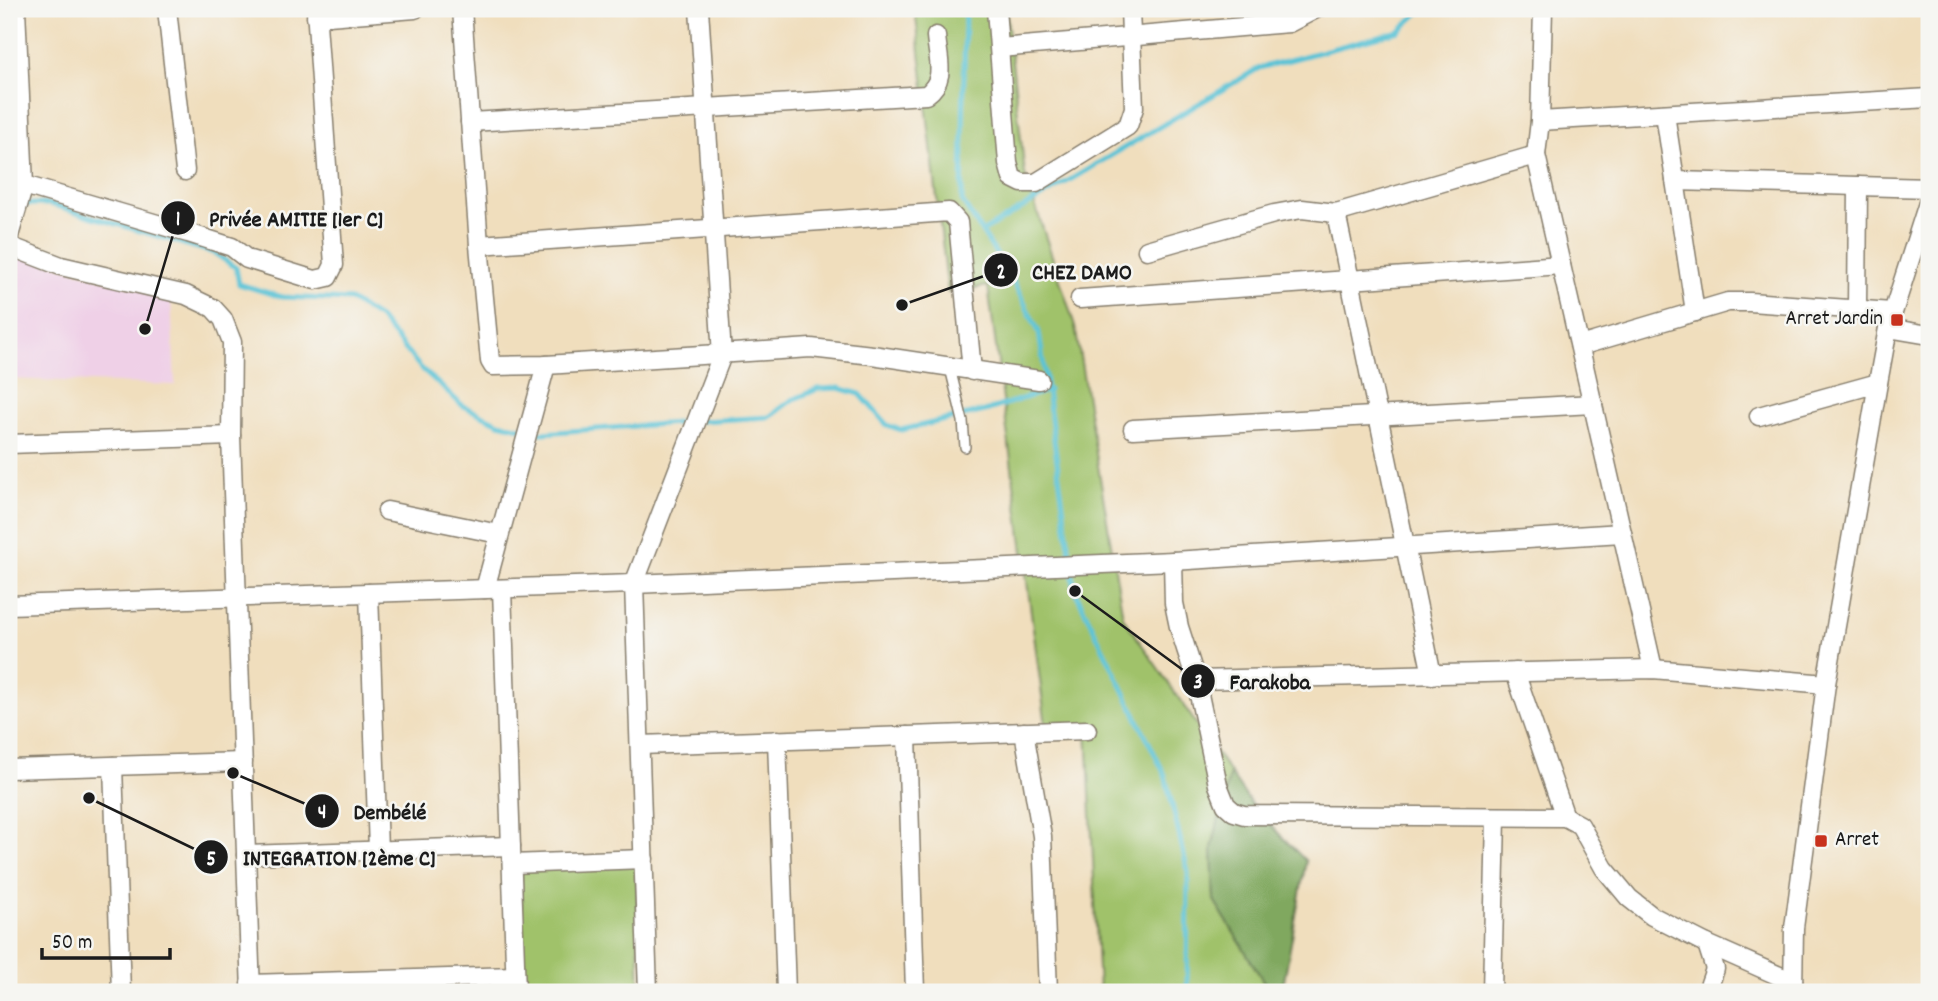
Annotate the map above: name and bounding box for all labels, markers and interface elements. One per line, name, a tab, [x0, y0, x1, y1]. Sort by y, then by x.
callout: Privée AMITIE [1er C]	[160, 196, 397, 240]
text: Privée AMITIE [1er C]	[209, 205, 383, 238]
text: 1	[176, 206, 180, 236]
callout: CHEZ DAMO	[983, 248, 1146, 292]
text: CHEZ DAMO	[1032, 258, 1132, 291]
text: 2	[996, 259, 1006, 289]
place label: Arret Jardin	[1785, 305, 1883, 335]
marker: Arret Jardin	[1889, 312, 1905, 328]
callout: Farakoba	[1180, 659, 1324, 703]
text: Farakoba	[1230, 668, 1312, 701]
text: 3	[1193, 669, 1203, 699]
callout: Dembélé	[305, 789, 441, 833]
text: Dembélé	[353, 798, 427, 831]
text: 4	[318, 799, 326, 829]
place label: Arret	[1835, 826, 1879, 856]
marker: Arret	[1813, 833, 1829, 849]
callout: INTEGRATION [2ème C]	[193, 835, 449, 879]
text: INTEGRATION [2ème C]	[243, 844, 435, 877]
text: 5	[206, 846, 216, 876]
scale bar	[42, 917, 170, 961]
text: 50 m	[52, 929, 92, 959]

